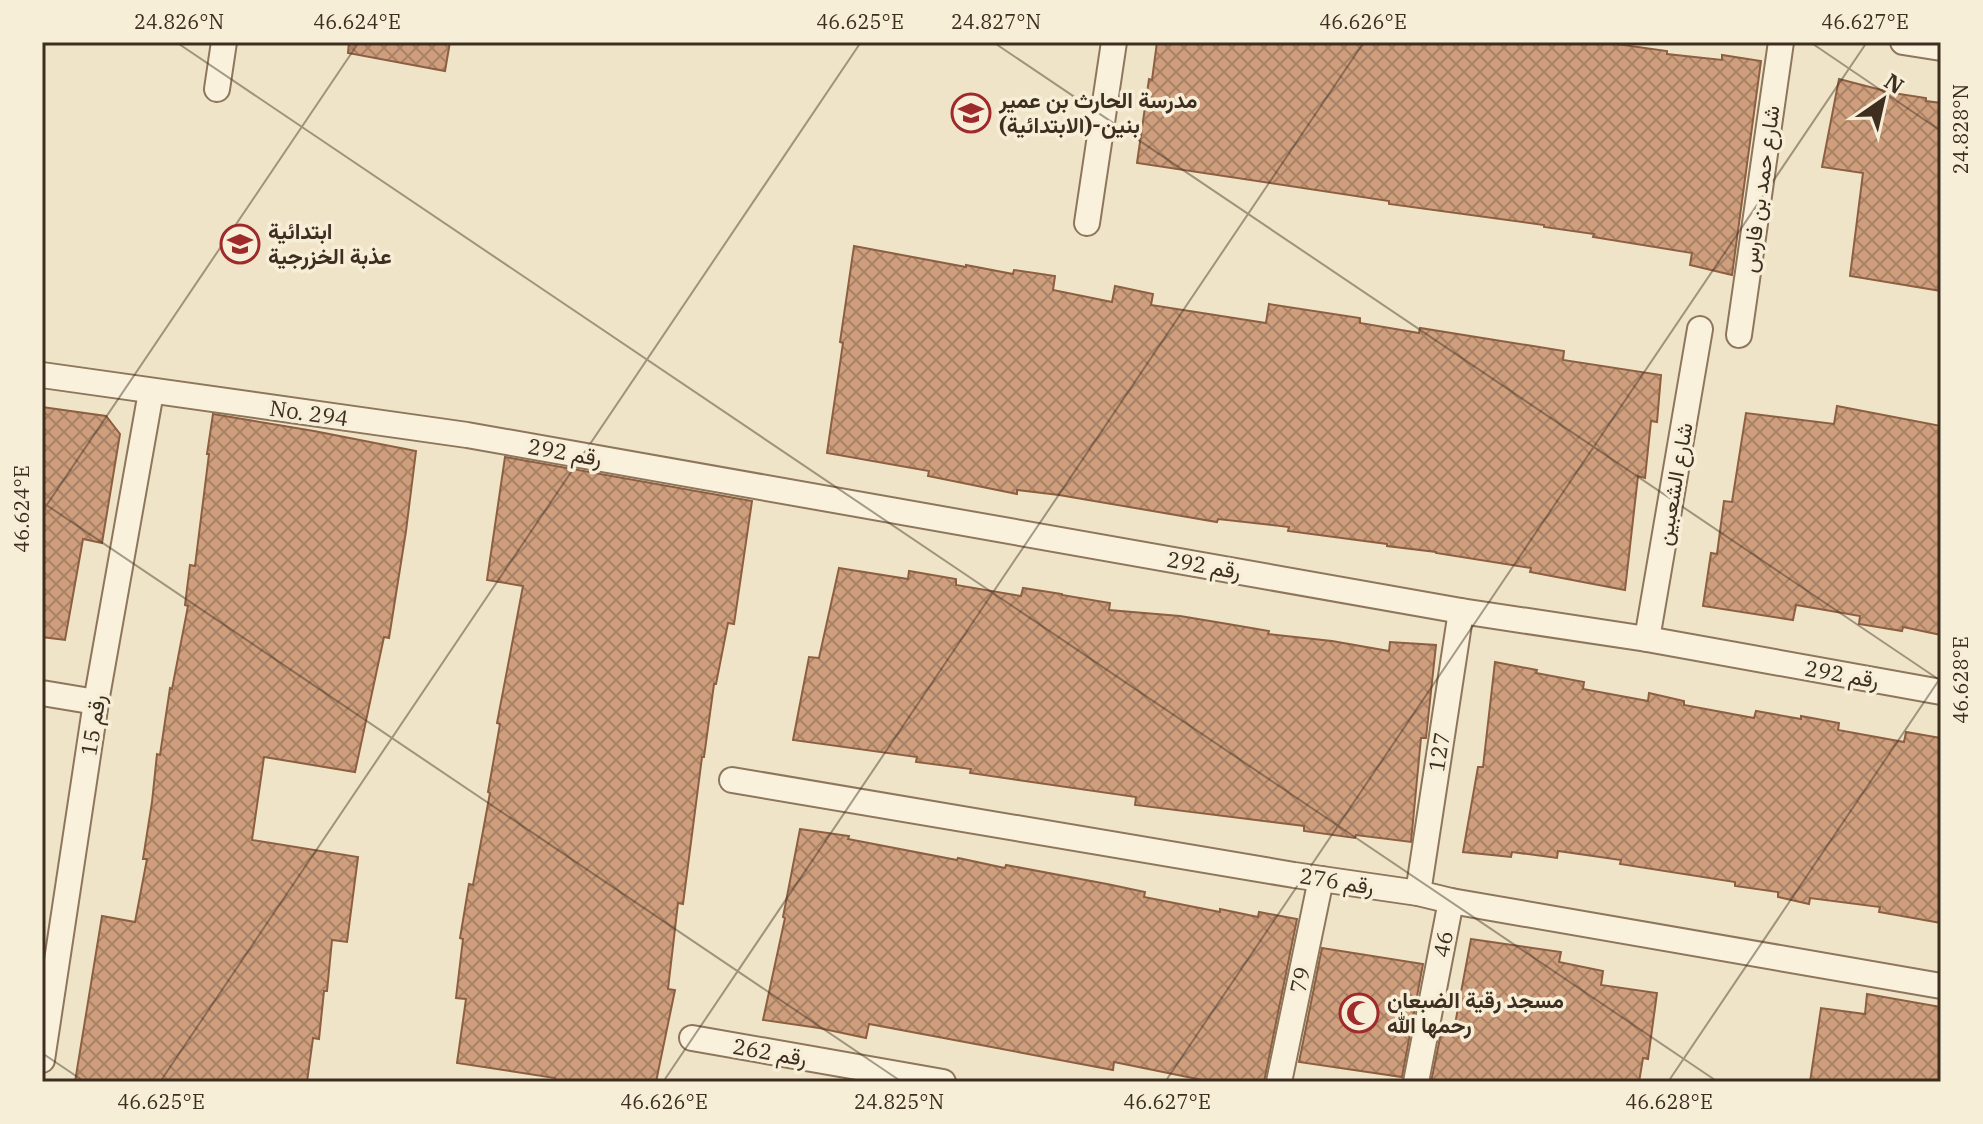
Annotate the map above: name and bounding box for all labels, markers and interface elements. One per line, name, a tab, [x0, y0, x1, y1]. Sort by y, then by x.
text: 24.826°N	[134, 8, 224, 35]
text: 46.624°E	[313, 8, 401, 35]
text: 46.625°E	[816, 8, 904, 35]
text: 24.827°N	[951, 8, 1041, 35]
text: 46.626°E	[1319, 8, 1407, 35]
text: 46.627°E	[1821, 8, 1909, 35]
north arrow	[1843, 60, 1923, 140]
text: N	[1879, 66, 1910, 100]
text: 24.828°N	[1947, 84, 1974, 174]
place label: مدرسة الحارث بن عمير (الابتدائية)-بنين	[998, 85, 1198, 139]
school or university icon: مدرسة الحارث بن عمير (الابتدائية)-بنين	[950, 92, 992, 134]
street label: شارع حمد بن فارس	[1733, 103, 1787, 275]
place label: ابتدائية عذبة الخزرجية	[268, 216, 392, 270]
school or university icon: ابتدائية عذبة الخزرجية	[219, 223, 261, 265]
street label: No. 294	[268, 393, 350, 432]
street label: شارع الشعبين	[1648, 420, 1700, 548]
street label: رقم 292	[526, 431, 604, 473]
text: 46.624°E	[8, 465, 35, 553]
street label: رقم 292	[1165, 544, 1243, 586]
text: 46.628°E	[1947, 636, 1974, 724]
street label: رقم 292	[1803, 653, 1881, 695]
street label: رقم 15	[73, 692, 113, 758]
street label: 127	[1421, 730, 1456, 774]
street label: رقم 276	[1298, 860, 1376, 902]
street label: 46	[1426, 928, 1459, 960]
street label: 79	[1283, 964, 1316, 996]
place label: مسجد رقية الضبعان رحمها الله	[1387, 985, 1564, 1039]
mosque icon: مسجد رقية الضبعان رحمها الله	[1338, 992, 1380, 1034]
street label: رقم 262	[731, 1031, 809, 1073]
text: 46.625°E	[117, 1088, 205, 1115]
text: 46.626°E	[620, 1088, 708, 1115]
text: 24.825°N	[854, 1088, 944, 1115]
text: 46.627°E	[1123, 1088, 1211, 1115]
text: 46.628°E	[1625, 1088, 1713, 1115]

